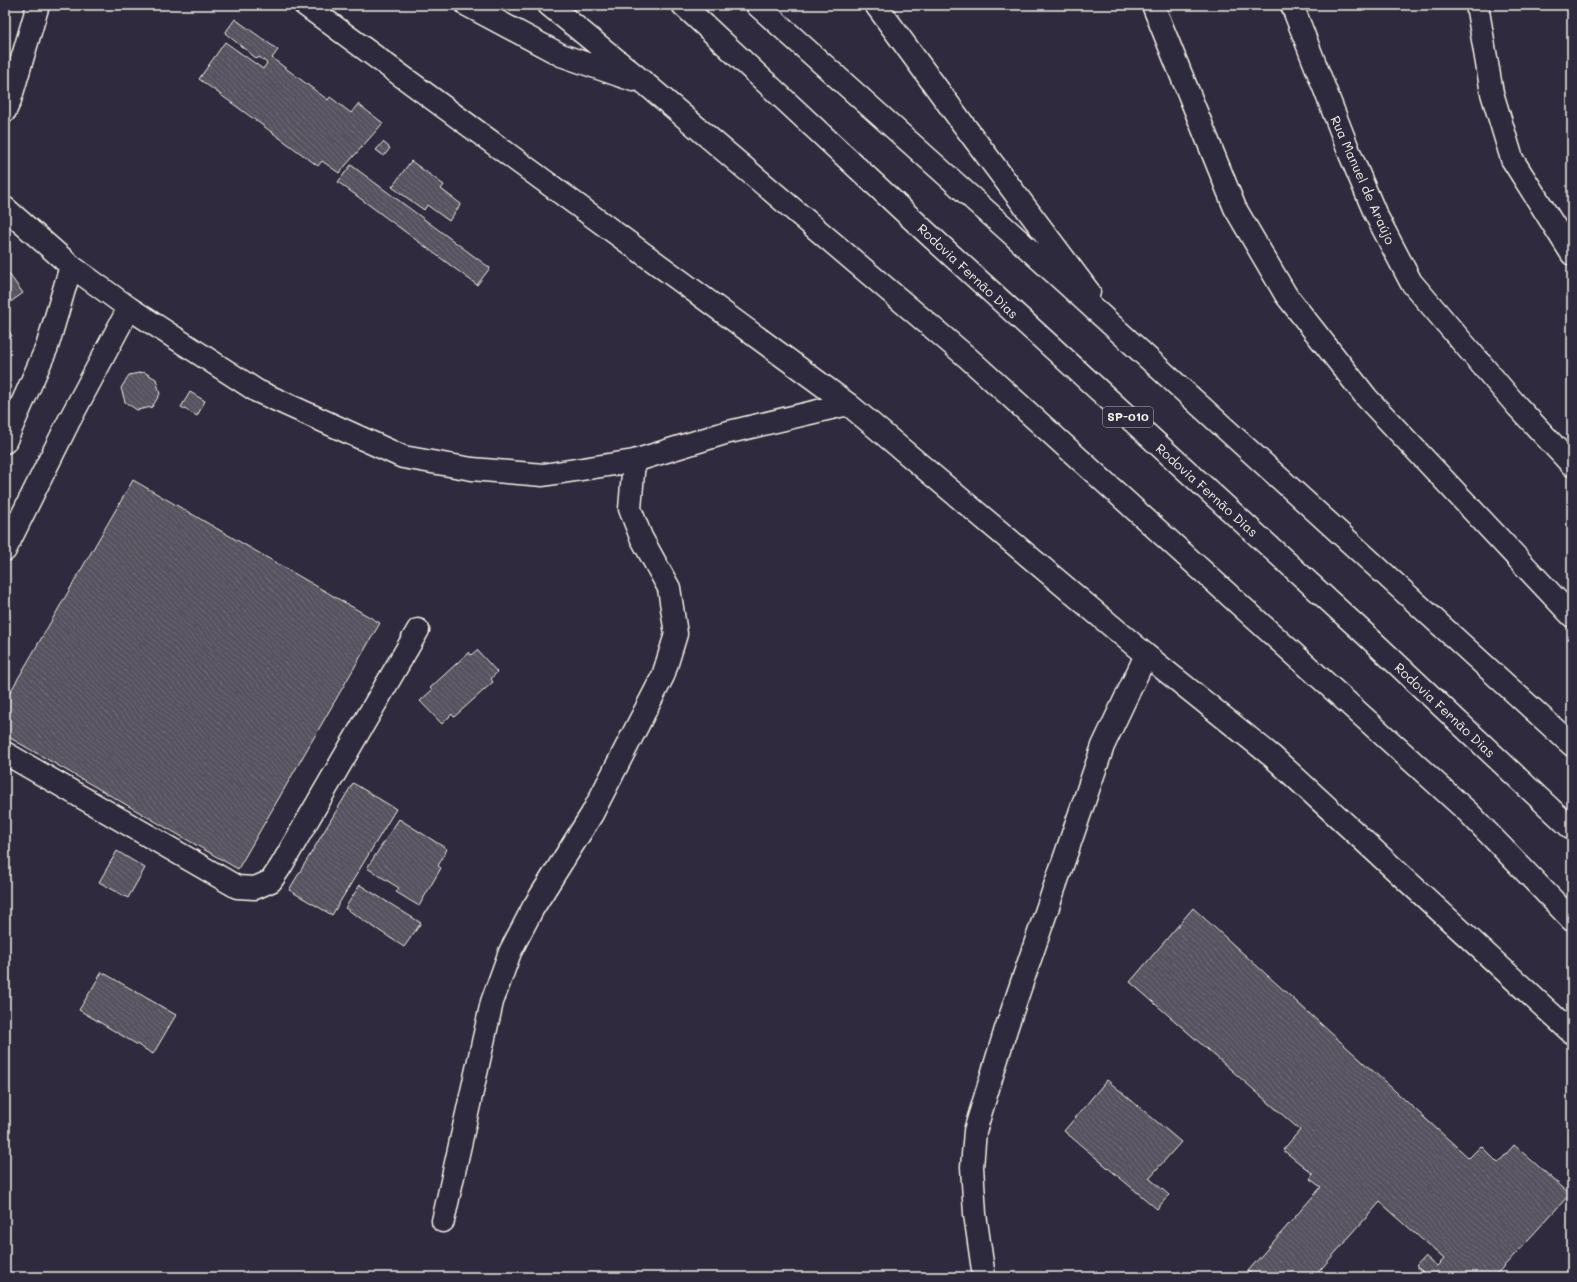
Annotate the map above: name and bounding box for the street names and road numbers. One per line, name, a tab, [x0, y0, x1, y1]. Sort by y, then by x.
street label: Rua Manuel de Araújo	[1327, 113, 1400, 247]
street label: Rodovia Fernão Dias	[914, 220, 1022, 322]
road number: SP-010	[1103, 407, 1153, 427]
street label: Rodovia Fernão Dias	[1153, 439, 1262, 540]
street label: Rodovia Fernão Dias	[1391, 659, 1499, 761]

